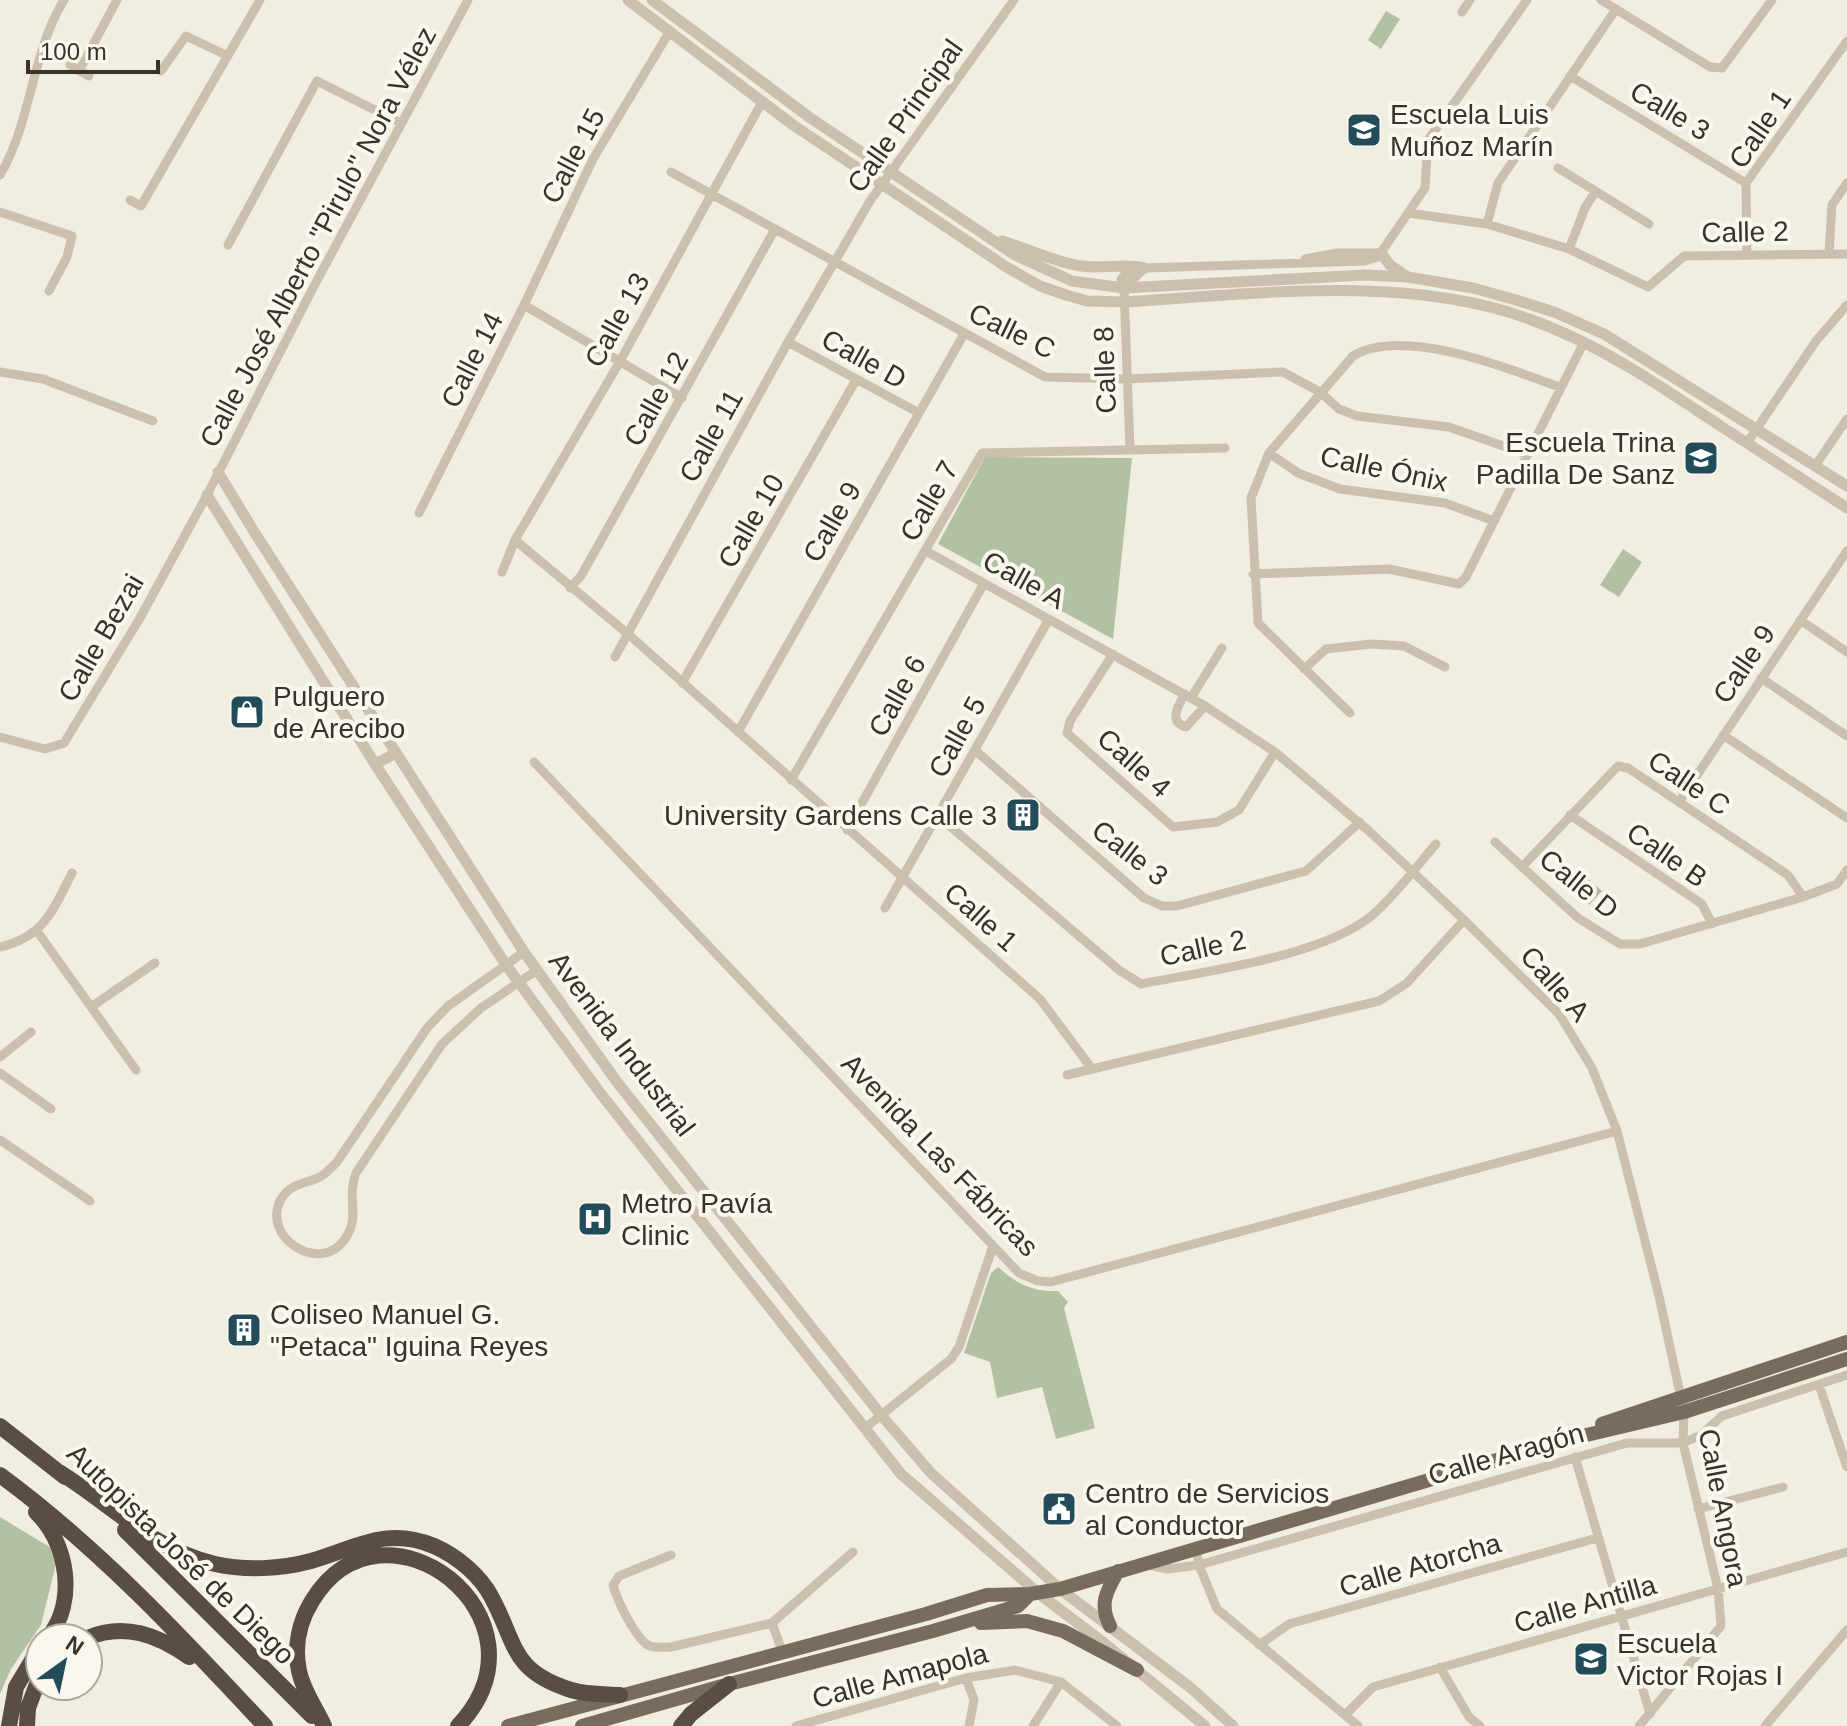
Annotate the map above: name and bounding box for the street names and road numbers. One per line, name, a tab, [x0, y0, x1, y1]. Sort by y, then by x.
street label: Calle José Alberto "Pirulo" Nora Vélez	[194, 22, 442, 452]
street label: Calle Principal	[841, 34, 969, 198]
street label: Calle 3	[1625, 75, 1715, 147]
street label: Calle 1	[1723, 84, 1797, 174]
street label: Calle 15	[535, 103, 611, 209]
street label: Calle 2	[1701, 216, 1789, 248]
street label: Calle 13	[579, 268, 655, 372]
street label: Calle C	[964, 297, 1060, 365]
street label: Calle 14	[435, 307, 509, 413]
street label: Calle D	[816, 323, 912, 395]
street label: Calle 8	[1088, 326, 1122, 414]
street label: Calle 12	[618, 347, 694, 451]
street label: Calle 11	[673, 384, 749, 488]
street label: Calle Ónix	[1318, 440, 1450, 498]
street label: Calle 7	[894, 456, 964, 546]
street label: Calle 10	[712, 469, 790, 573]
street label: Calle 9	[797, 477, 867, 567]
street label: Calle A	[978, 545, 1071, 615]
street label: Calle Bezai	[52, 569, 150, 707]
street label: Calle 9	[1707, 619, 1781, 709]
street label: Calle 6	[862, 650, 932, 742]
street label: Calle 5	[922, 691, 992, 783]
street label: Calle 4	[1091, 722, 1177, 804]
street label: Calle C	[1642, 744, 1736, 822]
street label: Calle 3	[1086, 814, 1174, 892]
street label: Calle B	[1621, 816, 1713, 894]
street label: Calle D	[1534, 843, 1624, 925]
street label: Calle 1	[938, 876, 1024, 958]
street label: Calle 2	[1157, 924, 1249, 972]
street label: Calle A	[1514, 940, 1596, 1028]
street label: Avenida Industrial	[543, 946, 701, 1142]
street label: Avenida Las Fábricas	[836, 1048, 1044, 1262]
street label: Calle Aragón	[1425, 1417, 1587, 1491]
street label: Calle Angora	[1692, 1426, 1754, 1590]
street label: Autopista José de Diego	[61, 1437, 301, 1671]
street label: Calle Atorcha	[1336, 1527, 1505, 1603]
street label: Calle Antilla	[1510, 1569, 1660, 1639]
street label: Calle Amapola	[809, 1638, 992, 1714]

